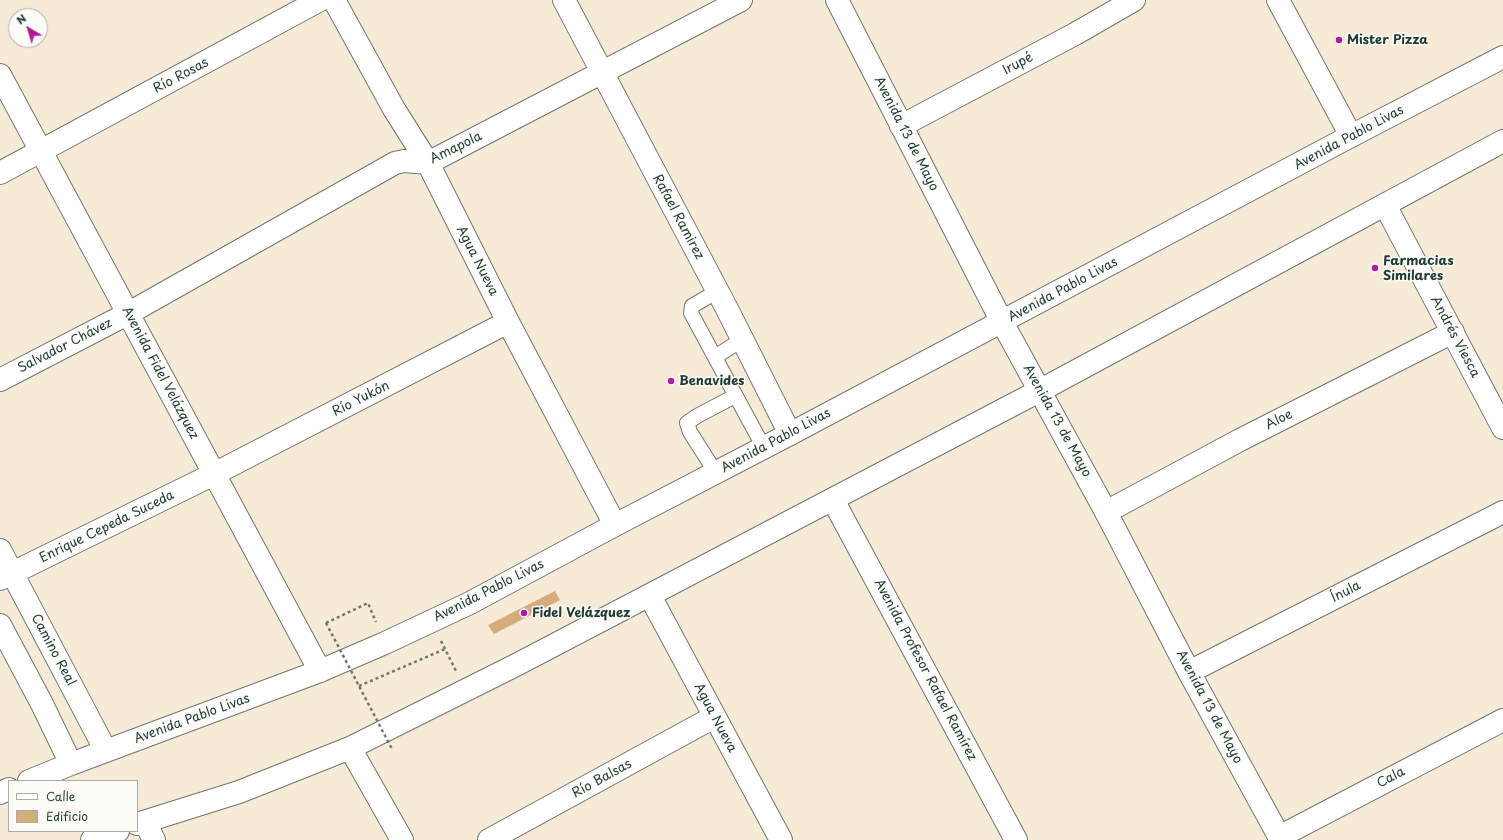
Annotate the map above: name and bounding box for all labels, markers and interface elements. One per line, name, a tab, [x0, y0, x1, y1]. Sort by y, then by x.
north arrow	[8, 8, 48, 48]
text: N	[12, 10, 30, 28]
place label: Mister Pizza	[1347, 32, 1428, 48]
marker: Mister Pizza	[1334, 35, 1344, 45]
street label: Irupé	[1000, 50, 1036, 78]
street label: Río Rosas	[151, 55, 211, 97]
street label: Avenida 13 de Mayo	[870, 74, 942, 194]
street label: Avenida Pablo Livas	[1292, 103, 1406, 173]
street label: Amapola	[427, 129, 485, 167]
street label: Rafael Ramirez	[649, 172, 707, 262]
street label: Agua Nueva	[453, 224, 501, 298]
place label: Farmacias Similares	[1383, 253, 1454, 284]
street label: Avenida Pablo Livas	[1006, 255, 1120, 325]
marker: Farmacias Similares	[1370, 263, 1380, 273]
street label: Andrés Viesca	[1427, 294, 1483, 380]
street label: Avenida Fidel Velázquez	[118, 304, 202, 442]
street label: Salvador Chávez	[15, 316, 115, 376]
street label: Avenida 13 de Mayo	[1020, 362, 1094, 480]
place label: Benavides	[679, 373, 744, 389]
marker: Benavides	[666, 376, 676, 386]
street label: Río Yukón	[330, 378, 392, 420]
street label: Avenida Pablo Livas	[719, 406, 833, 476]
street label: Aloe	[1263, 407, 1295, 433]
street label: Enrique Cepeda Suceda	[37, 488, 177, 566]
street label: Avenida Pablo Livas	[431, 556, 547, 626]
street label: Avenida Profesor Rafael Ramírez	[870, 577, 980, 763]
street label: Ínula	[1329, 578, 1363, 606]
place label: Fidel Velázquez	[532, 605, 631, 621]
marker: Fidel Velázquez	[519, 608, 529, 618]
street label: Camino Real	[28, 611, 78, 689]
street label: Avenida 13 de Mayo	[1172, 648, 1246, 766]
street label: Agua Nueva	[690, 681, 740, 755]
street label: Avenida Pablo Livas	[132, 691, 252, 747]
street label: Río Balsas	[570, 756, 634, 802]
street label: Cala	[1374, 764, 1408, 792]
legend	[8, 780, 138, 832]
text: Calle	[46, 787, 75, 805]
text: Edificio	[46, 807, 88, 825]

